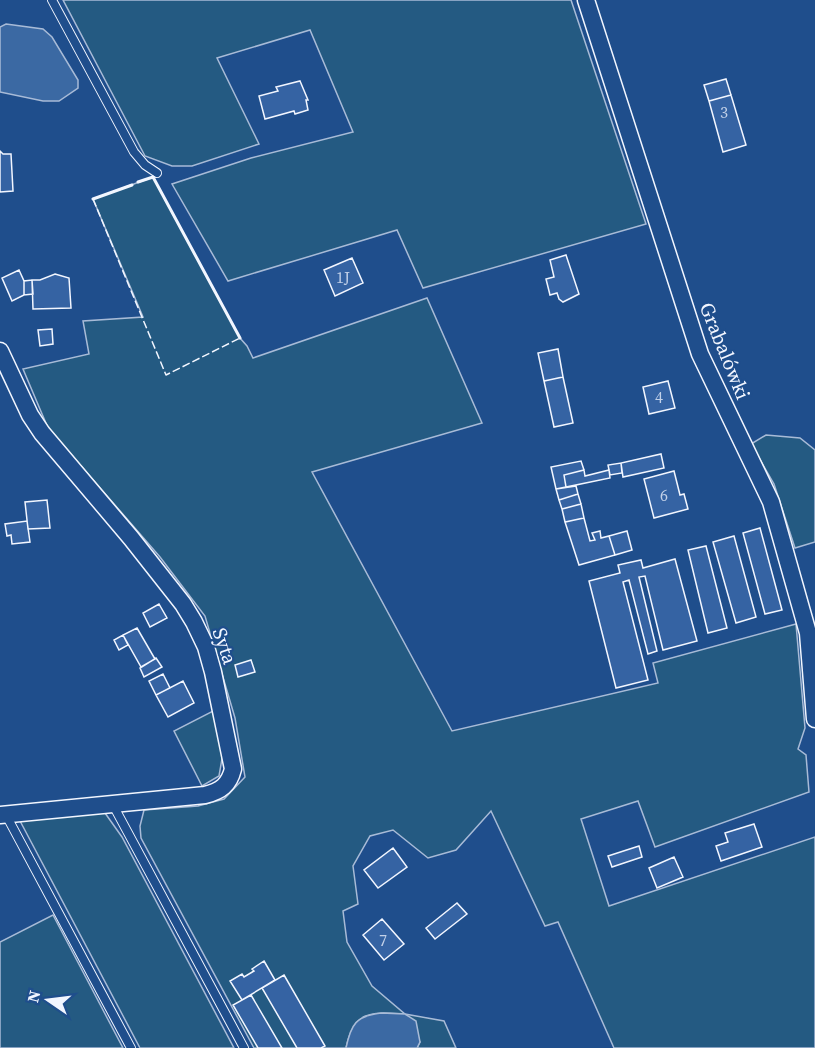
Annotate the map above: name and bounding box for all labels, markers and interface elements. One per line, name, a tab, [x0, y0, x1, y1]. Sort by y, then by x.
house number: 3	[720, 101, 728, 123]
house number: 1J	[336, 266, 350, 288]
street label: Grabalówki	[693, 298, 757, 404]
house number: 4	[655, 386, 663, 408]
house number: 6	[660, 484, 668, 506]
street label: Syta	[206, 624, 245, 669]
house number: 7	[379, 929, 387, 951]
north arrow	[18, 970, 78, 1030]
text: N	[21, 988, 46, 1005]

